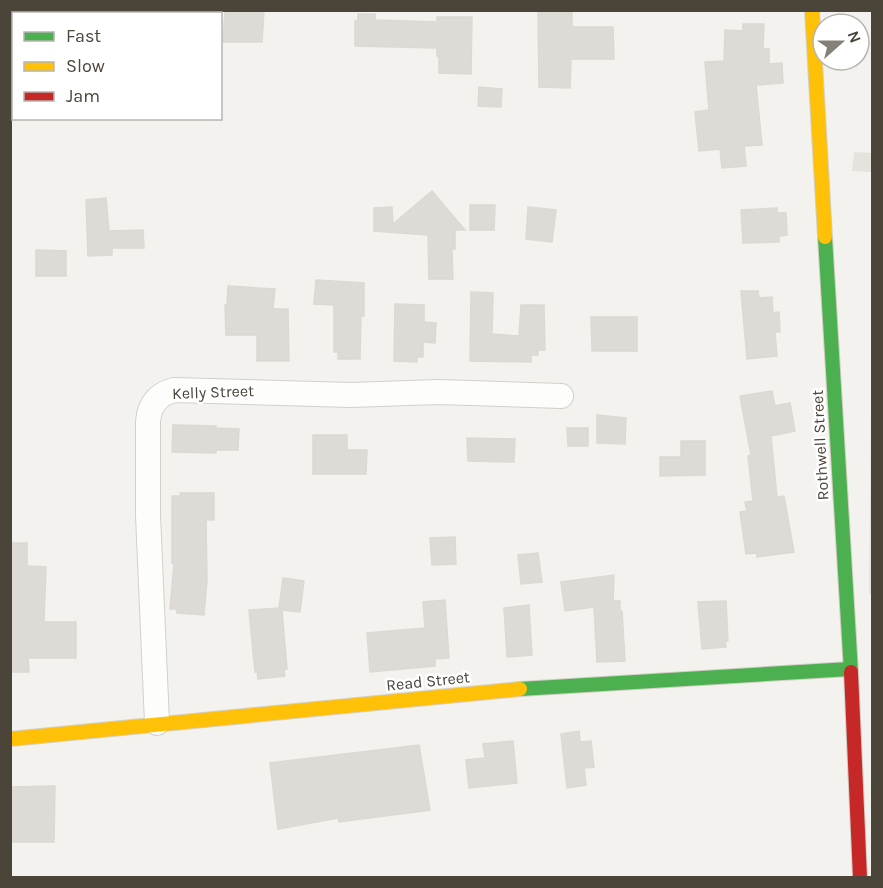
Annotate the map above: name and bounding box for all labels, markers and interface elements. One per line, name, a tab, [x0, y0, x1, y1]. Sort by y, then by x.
legend	[12, 12, 222, 120]
north arrow	[811, 12, 871, 72]
text: Fast	[66, 25, 101, 47]
text: N	[844, 28, 865, 46]
text: Slow	[66, 55, 105, 77]
text: Jam	[66, 85, 100, 107]
street label: Kelly Street	[172, 381, 254, 403]
street label: Rothwell Street	[808, 389, 832, 501]
street label: Read Street	[385, 667, 471, 695]

